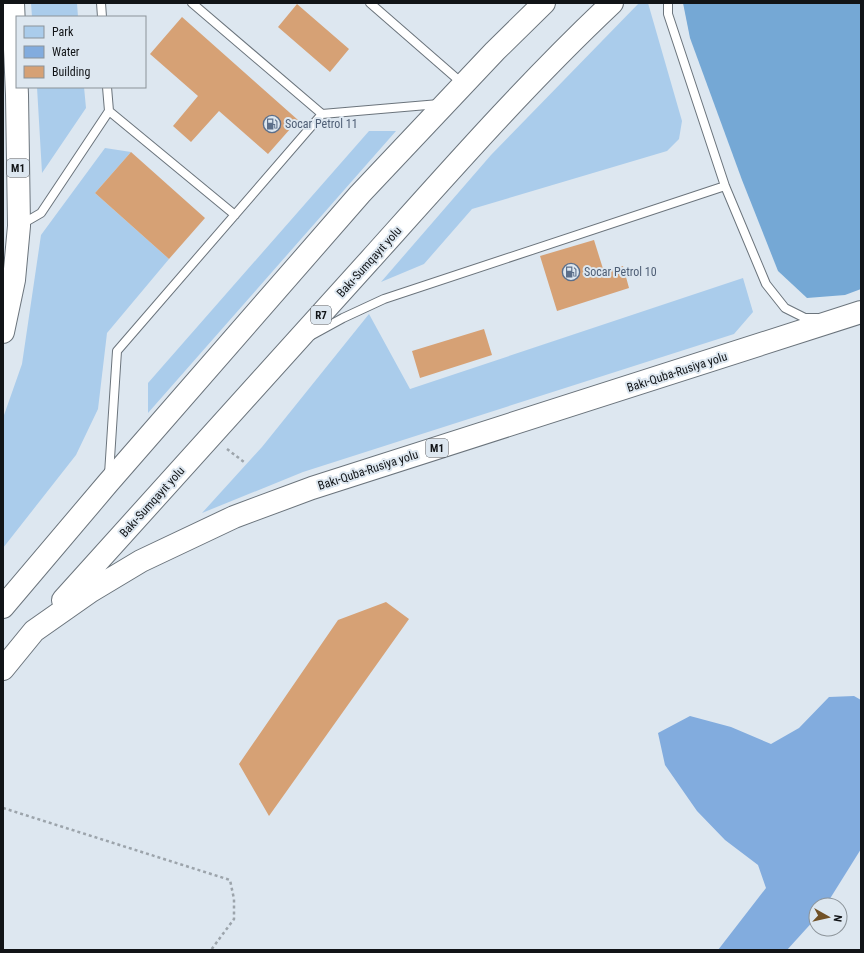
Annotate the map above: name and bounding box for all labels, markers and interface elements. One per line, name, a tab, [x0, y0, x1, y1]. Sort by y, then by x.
legend	[16, 16, 146, 88]
text: Park	[52, 25, 74, 39]
text: Water	[52, 45, 80, 59]
text: Building	[52, 65, 90, 79]
fuel station icon: Socar Petrol 11	[262, 114, 282, 134]
place label: Socar Petrol 11	[285, 117, 358, 131]
road number: M1	[7, 159, 29, 177]
street label: Bakı-Sumqayıt yolu	[334, 224, 404, 300]
fuel station icon: Socar Petrol 10	[561, 262, 581, 282]
place label: Socar Petrol 10	[584, 265, 657, 279]
road number: R7	[311, 306, 331, 324]
street label: Bakı-Quba-Rusiya yolu	[625, 349, 729, 395]
road number: M1	[426, 439, 448, 457]
street label: Bakı-Quba-Rusiya yolu	[316, 447, 420, 493]
street label: Bakı-Sumqayıt yolu	[117, 464, 187, 540]
north arrow	[808, 897, 848, 937]
text: N	[830, 914, 844, 923]

